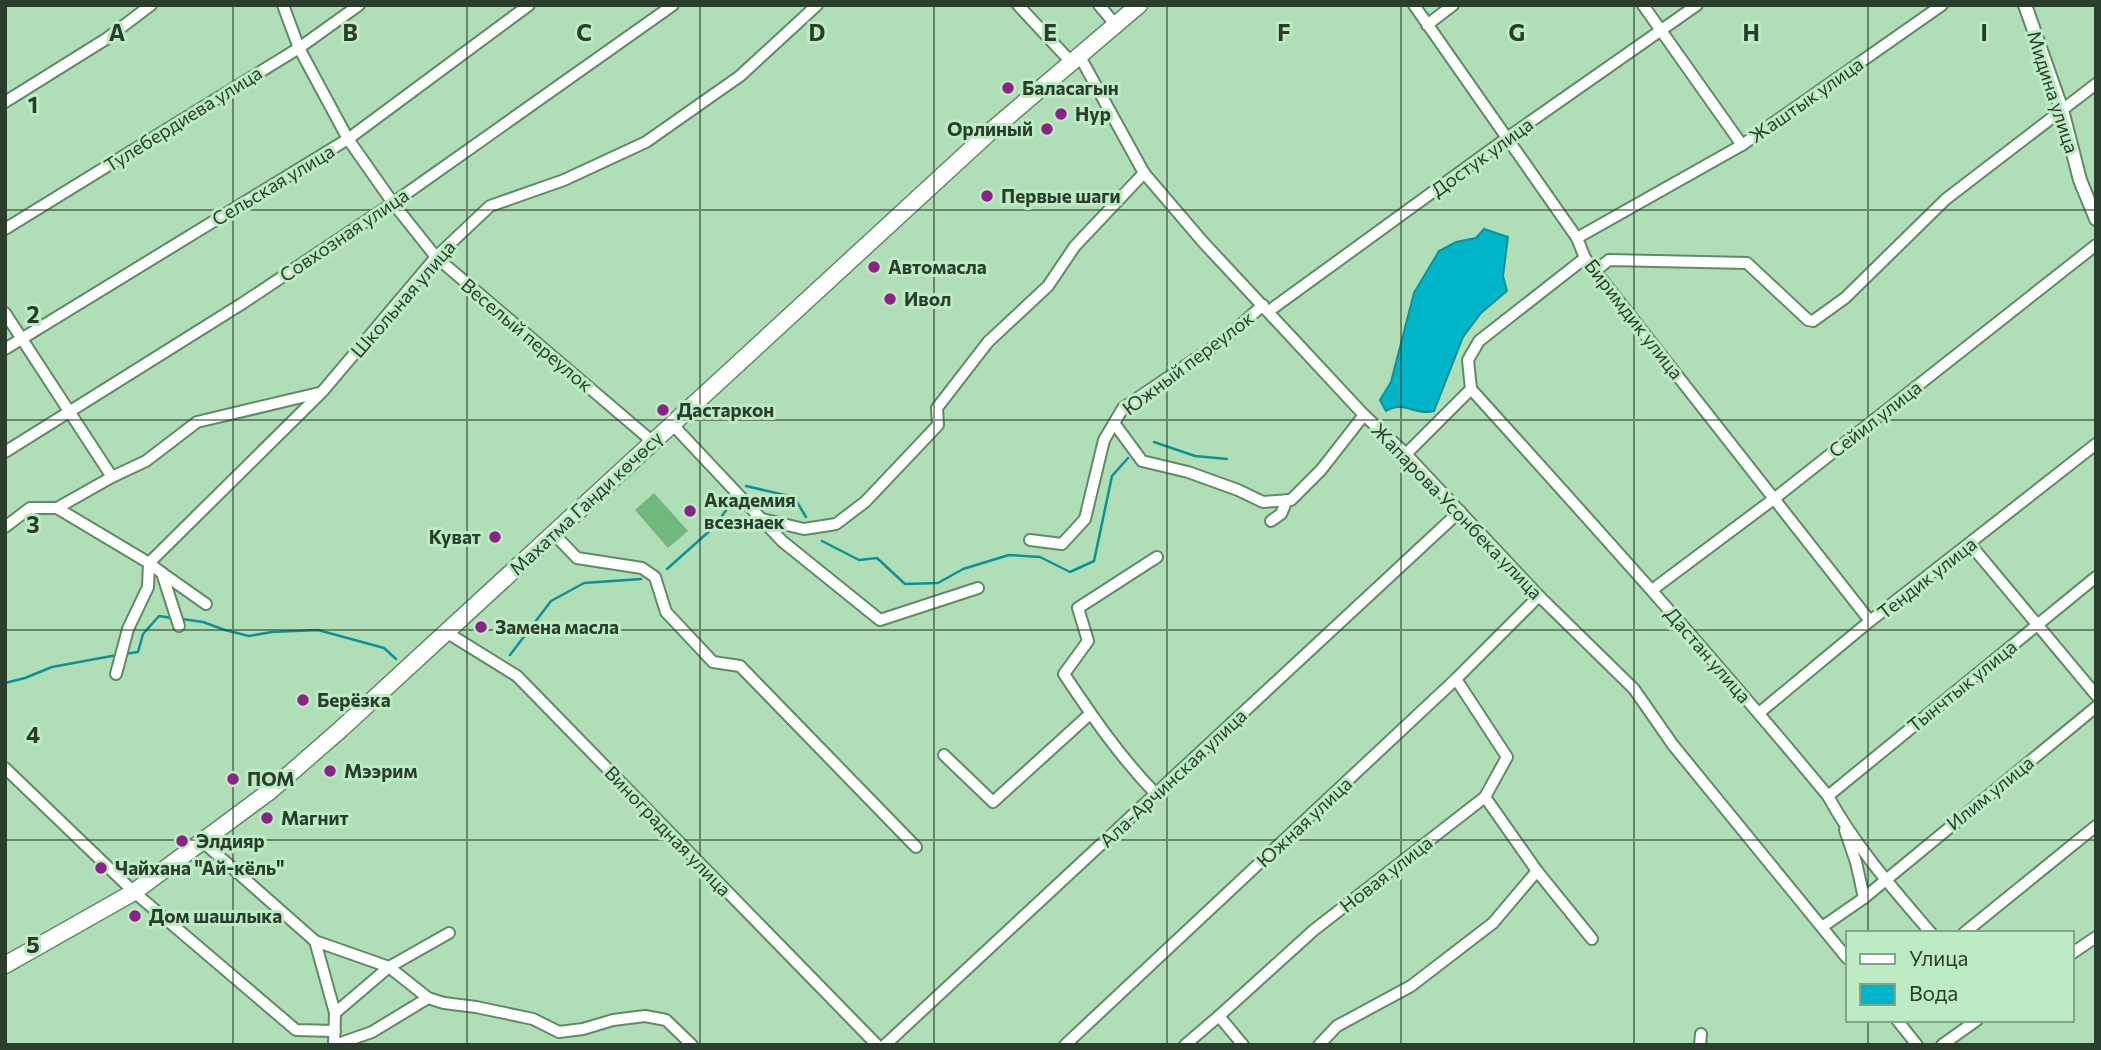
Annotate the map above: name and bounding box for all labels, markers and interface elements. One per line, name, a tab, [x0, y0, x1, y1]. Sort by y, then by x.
text: A	[109, 18, 126, 46]
text: B	[342, 18, 358, 46]
text: C	[576, 18, 592, 46]
text: D	[809, 18, 826, 46]
text: E	[1043, 18, 1057, 46]
text: F	[1277, 18, 1291, 46]
text: G	[1509, 18, 1525, 46]
text: H	[1742, 18, 1760, 46]
text: I	[1980, 18, 1988, 46]
street label: Мидина улица	[2023, 28, 2084, 156]
street label: Жаштык улица	[1744, 52, 1867, 147]
street label: Тулебердиева улица	[100, 61, 266, 176]
place label: Баласагын	[1022, 76, 1119, 99]
marker: Баласагын	[1000, 80, 1016, 96]
text: 1	[28, 90, 38, 118]
place label: Нур	[1075, 102, 1111, 125]
marker: Нур	[1053, 106, 1069, 122]
street label: Достук улица	[1426, 112, 1537, 201]
place label: Орлиный	[947, 117, 1033, 140]
marker: Орлиный	[1039, 121, 1055, 137]
street label: Сельская улица	[207, 139, 338, 230]
street label: Совхозная улица	[275, 183, 413, 286]
place label: Первые шаги	[1001, 184, 1121, 207]
marker: Первые шаги	[979, 188, 995, 204]
street label: Школьная улица	[345, 235, 460, 362]
street label: Биримдик улица	[1580, 254, 1688, 383]
place label: Автомасла	[888, 255, 987, 278]
marker: Автомасла	[866, 259, 882, 275]
street label: Веселый переулок	[457, 273, 598, 396]
place label: Ивол	[904, 287, 951, 310]
marker: Ивол	[882, 291, 898, 307]
text: 2	[26, 300, 40, 328]
street label: Южный переулок	[1118, 306, 1258, 419]
street label: Сейил улица	[1824, 375, 1926, 462]
place label: Дастаркон	[677, 398, 774, 421]
marker: Дастаркон	[655, 402, 671, 418]
street label: Жапарова Усонбека улица	[1367, 418, 1548, 604]
street label: Махатма Ганди көчөсү	[504, 426, 667, 580]
place label: Академия всезнаек	[704, 488, 796, 533]
marker: Академия всезнаек	[682, 503, 698, 519]
text: 3	[26, 510, 40, 538]
place label: Куват	[429, 525, 481, 548]
marker: Куват	[487, 529, 503, 545]
street label: Тендик улица	[1873, 532, 1981, 623]
street label: Дастан улица	[1661, 602, 1756, 707]
place label: Замена масла	[495, 615, 619, 638]
marker: Замена масла	[473, 619, 489, 635]
street label: Тынчтык улица	[1902, 635, 2021, 737]
place label: Берёзка	[317, 688, 391, 711]
marker: Берёзка	[295, 692, 311, 708]
street label: Ала-Арчинская улица	[1094, 704, 1251, 852]
text: 4	[26, 720, 40, 748]
street label: Илим улица	[1942, 751, 2038, 835]
place label: Мээрим	[344, 759, 418, 782]
street label: Виноградная улица	[600, 761, 736, 901]
marker: Мээрим	[322, 763, 338, 779]
place label: ПОМ	[247, 767, 295, 790]
marker: ПОМ	[225, 771, 241, 787]
street label: Южная улица	[1251, 772, 1356, 872]
place label: Магнит	[281, 806, 349, 829]
marker: Магнит	[259, 810, 275, 826]
place label: Элдияр	[196, 829, 265, 852]
street label: Новая улица	[1335, 830, 1437, 917]
marker: Элдияр	[174, 833, 190, 849]
place label: Чайхана "Ай-кёль"	[115, 856, 285, 879]
marker: Чайхана "Ай-кёль"	[93, 860, 109, 876]
place label: Дом шашлыка	[149, 904, 282, 927]
marker: Дом шашлыка	[127, 908, 143, 924]
text: 5	[26, 930, 40, 958]
legend	[1846, 931, 2073, 1022]
text: Улица	[1909, 945, 1968, 970]
text: Вода	[1909, 980, 1958, 1005]

